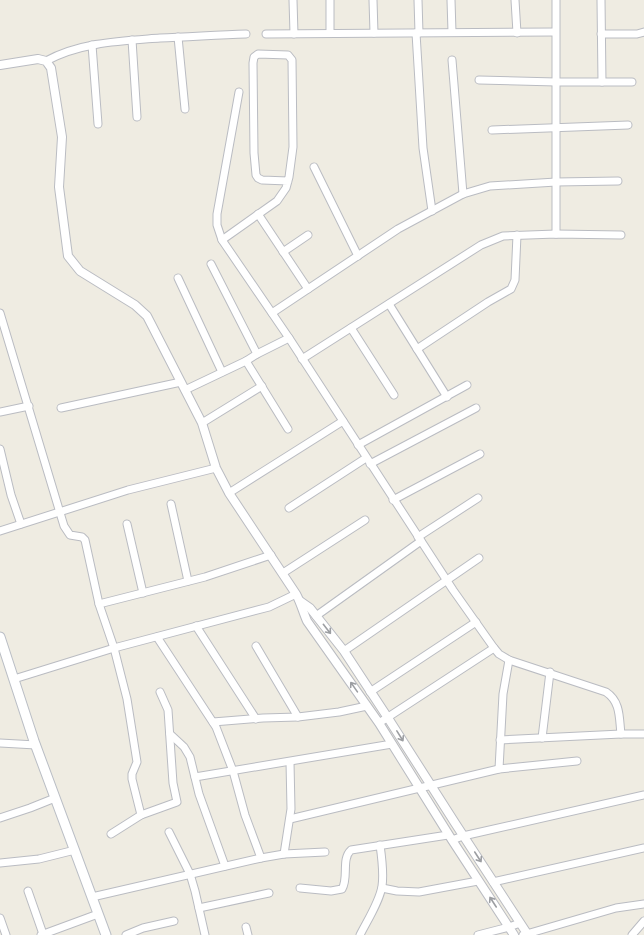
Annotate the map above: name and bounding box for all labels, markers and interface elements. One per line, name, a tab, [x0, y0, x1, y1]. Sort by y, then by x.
one-way arrow	[322, 623, 331, 634]
one-way arrow	[350, 682, 358, 693]
one-way arrow	[396, 730, 404, 741]
one-way arrow	[473, 852, 482, 863]
one-way arrow	[489, 897, 497, 908]

